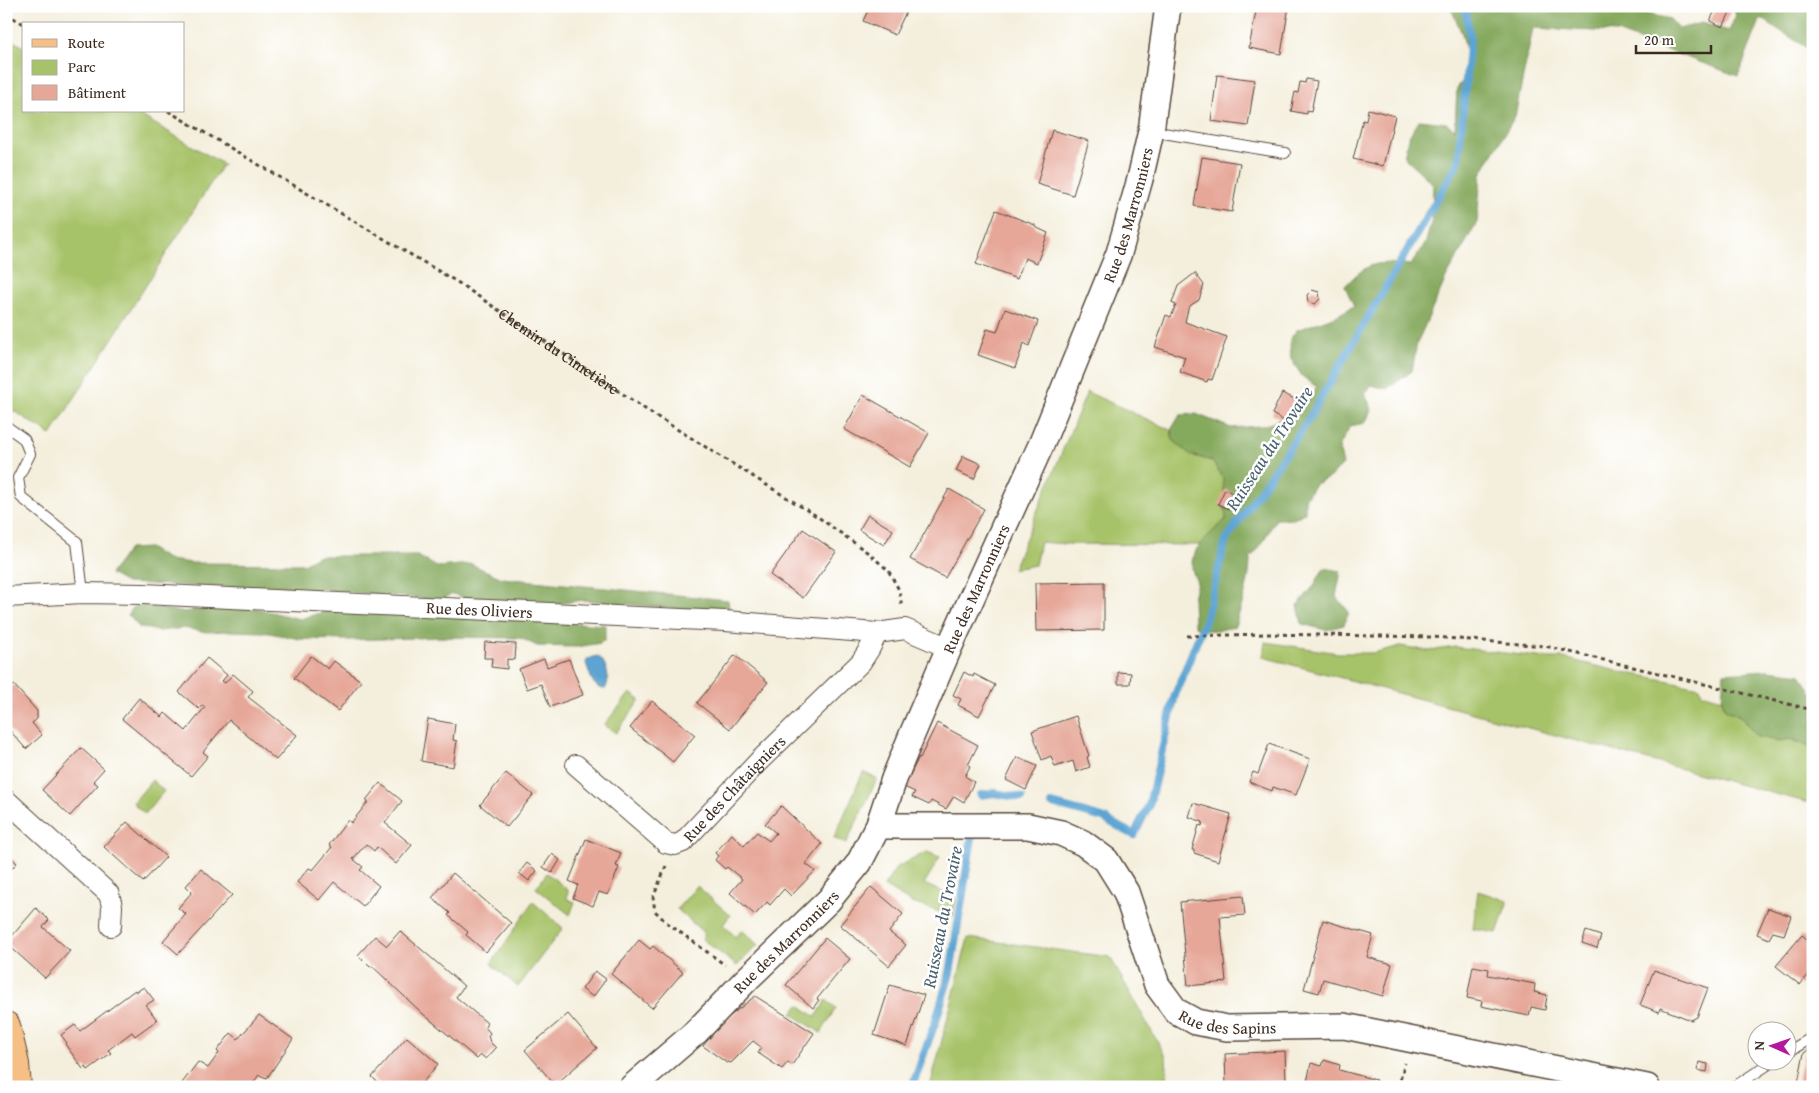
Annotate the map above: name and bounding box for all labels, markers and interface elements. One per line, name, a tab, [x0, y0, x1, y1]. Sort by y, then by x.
legend	[22, 22, 185, 112]
scale bar	[1636, 22, 1712, 54]
text: 20 m	[1644, 29, 1675, 50]
text: Route	[68, 32, 105, 53]
text: Parc	[68, 56, 96, 77]
text: Bâtiment	[68, 82, 127, 103]
street label: Rue des Marronniers	[1096, 145, 1159, 286]
street label: Chemin du Cimetière	[494, 301, 624, 400]
water label: Ruisseau du Trovaire	[1218, 380, 1320, 517]
street label: Rue des Marronniers	[936, 520, 1016, 657]
street label: Rue des Oliviers	[426, 595, 533, 624]
street label: Rue des Châtaigniers	[677, 729, 791, 847]
water label: Ruisseau du Trovaire	[915, 844, 969, 991]
street label: Rue des Marronniers	[727, 885, 845, 999]
street label: Rue des Sapins	[1175, 1003, 1276, 1040]
north arrow	[1746, 1020, 1796, 1070]
text: N	[1749, 1040, 1769, 1051]

